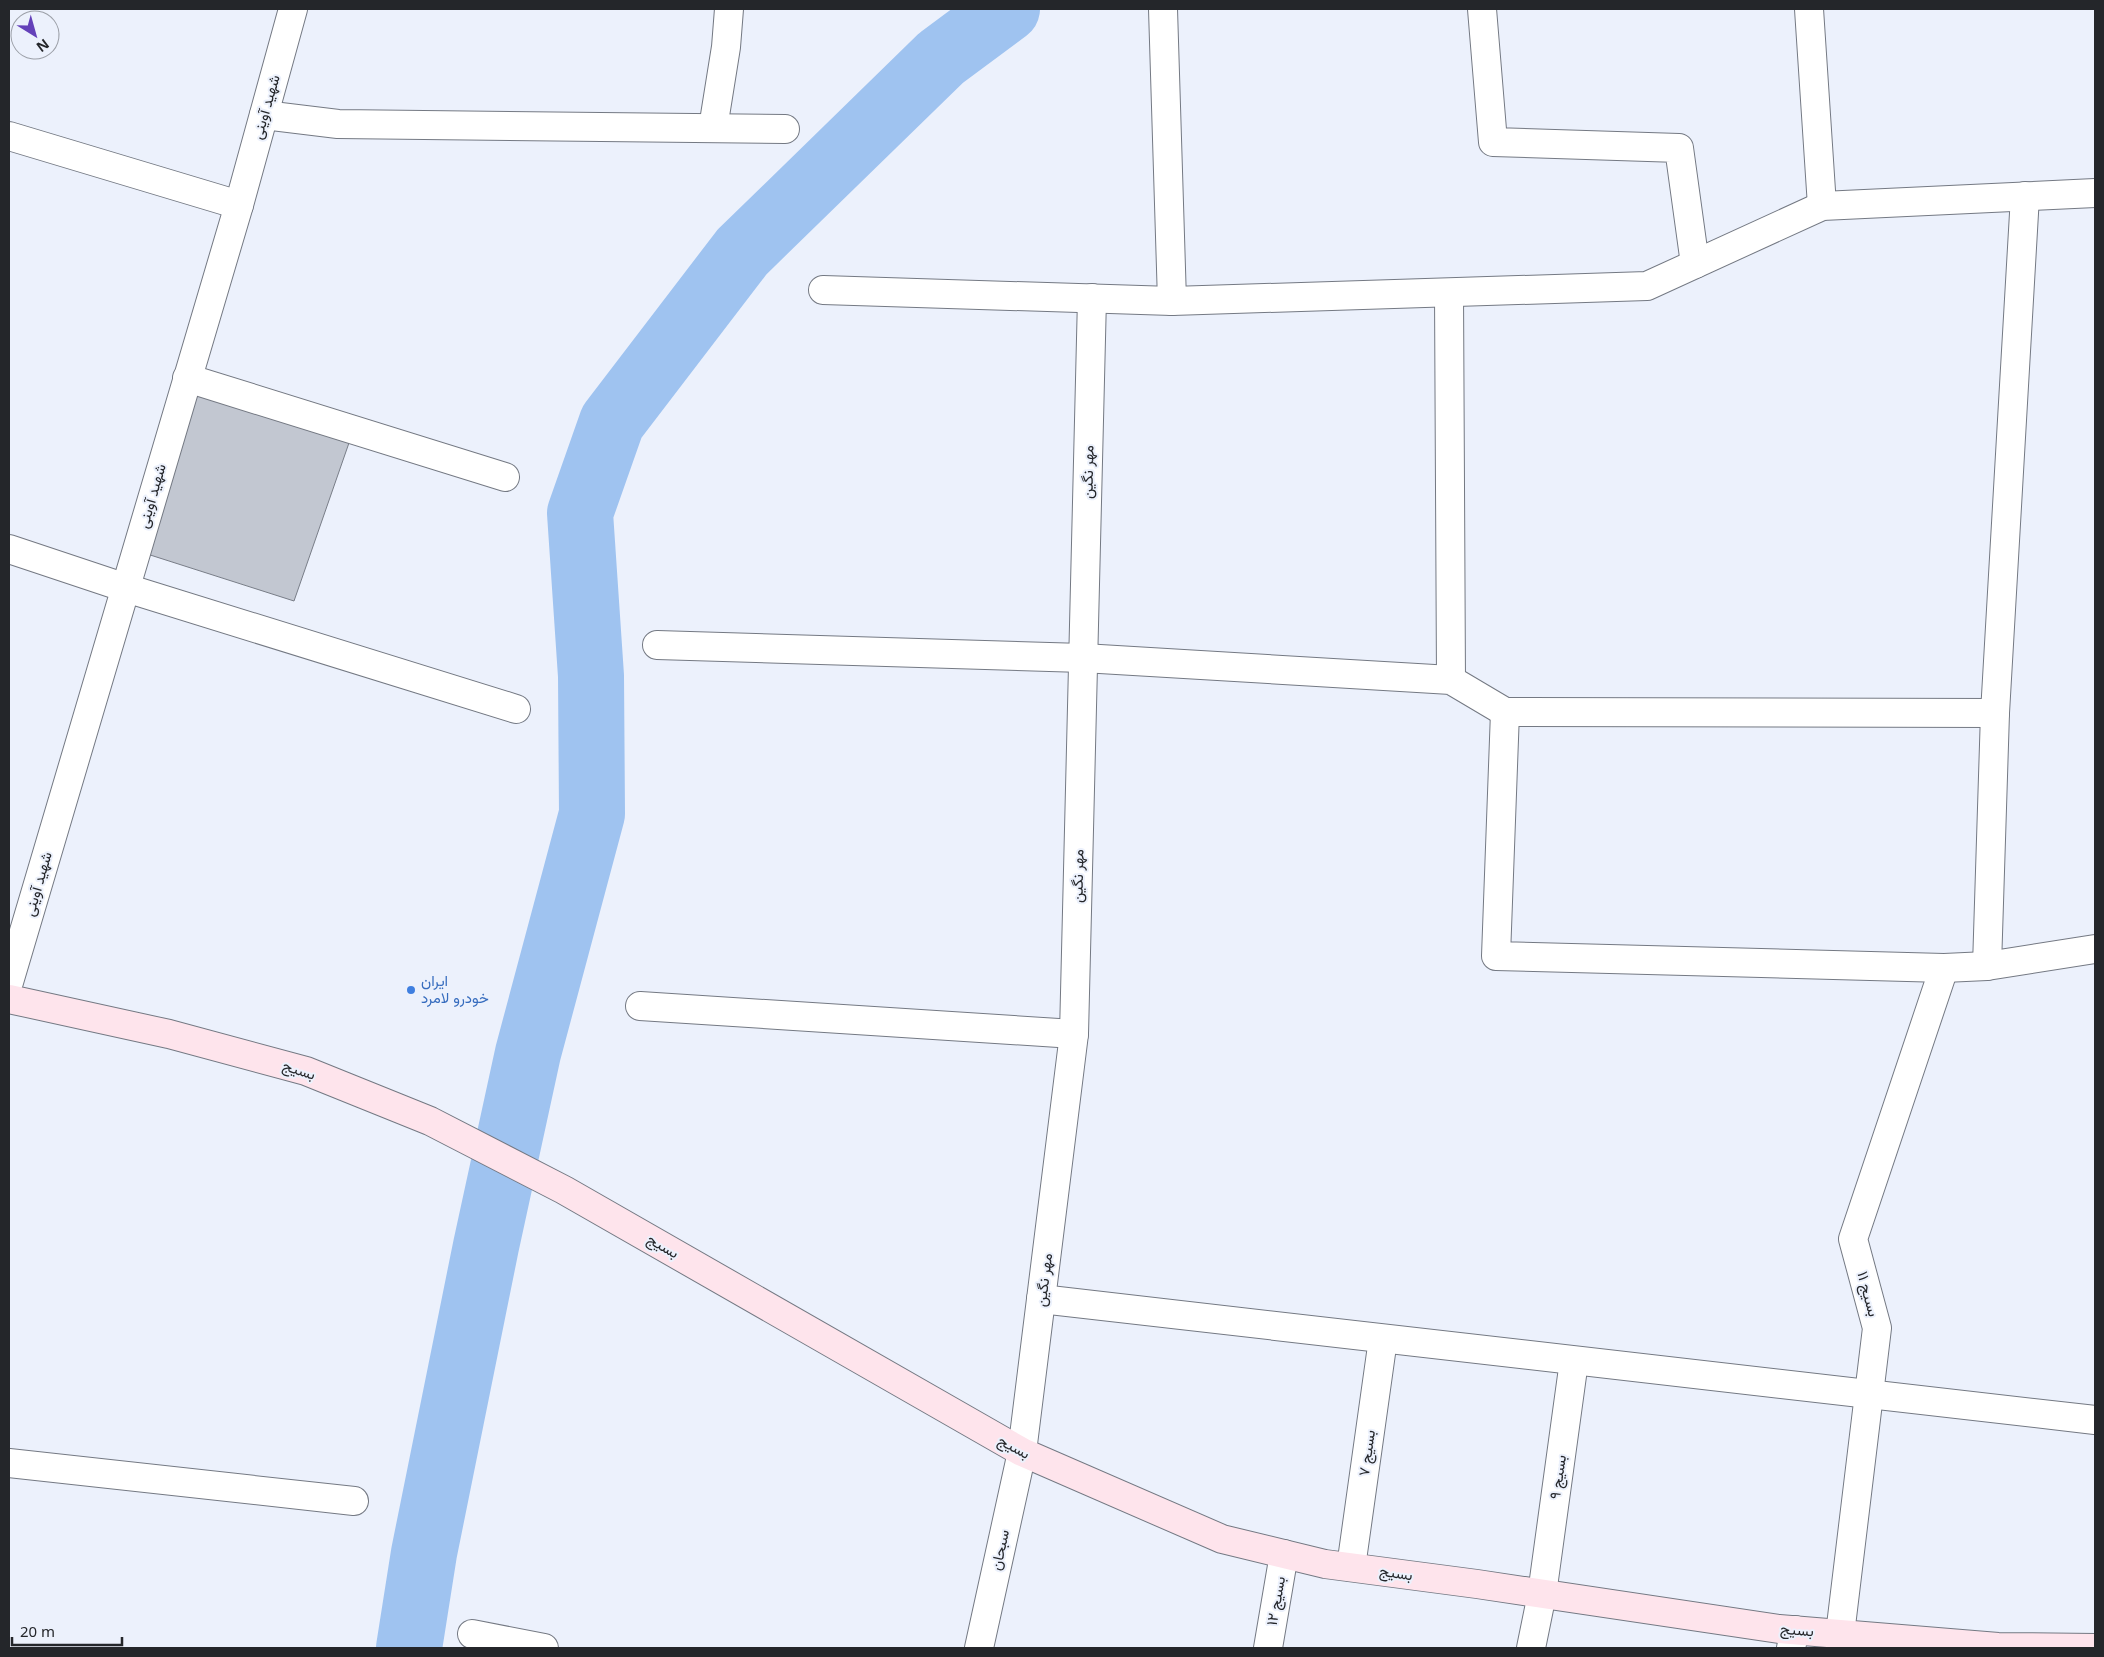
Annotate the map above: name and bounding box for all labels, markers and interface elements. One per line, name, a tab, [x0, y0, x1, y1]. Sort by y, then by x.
north arrow	[10, 10, 60, 60]
text: N	[33, 35, 53, 57]
street label: شهید آوینی	[246, 72, 285, 142]
street label: مهر نگین	[1077, 445, 1098, 499]
street label: شهید آوینی	[132, 461, 171, 531]
street label: شهید آوینی	[18, 849, 57, 919]
street label: مهر نگین	[1067, 849, 1088, 903]
place label: ایران خودرو لامرد	[421, 970, 489, 1007]
marker: ایران خودرو لامرد	[405, 984, 417, 996]
street label: بسیج	[280, 1054, 318, 1086]
street label: بسیج	[643, 1228, 683, 1264]
street label: مهر نگین	[1030, 1252, 1057, 1308]
street label: بسیج ۱۱	[1851, 1269, 1885, 1319]
street label: بسیج ۷	[1353, 1428, 1381, 1478]
street label: بسیج	[994, 1429, 1034, 1465]
street label: بسیج ۹	[1544, 1453, 1572, 1501]
street label: سبحان	[985, 1527, 1013, 1572]
street label: بسیج	[1378, 1560, 1414, 1586]
street label: بسیج ۱۲	[1261, 1575, 1291, 1627]
scale bar	[12, 1614, 122, 1646]
street label: بسیج	[1779, 1618, 1815, 1642]
text: 20 m	[20, 1621, 55, 1641]

